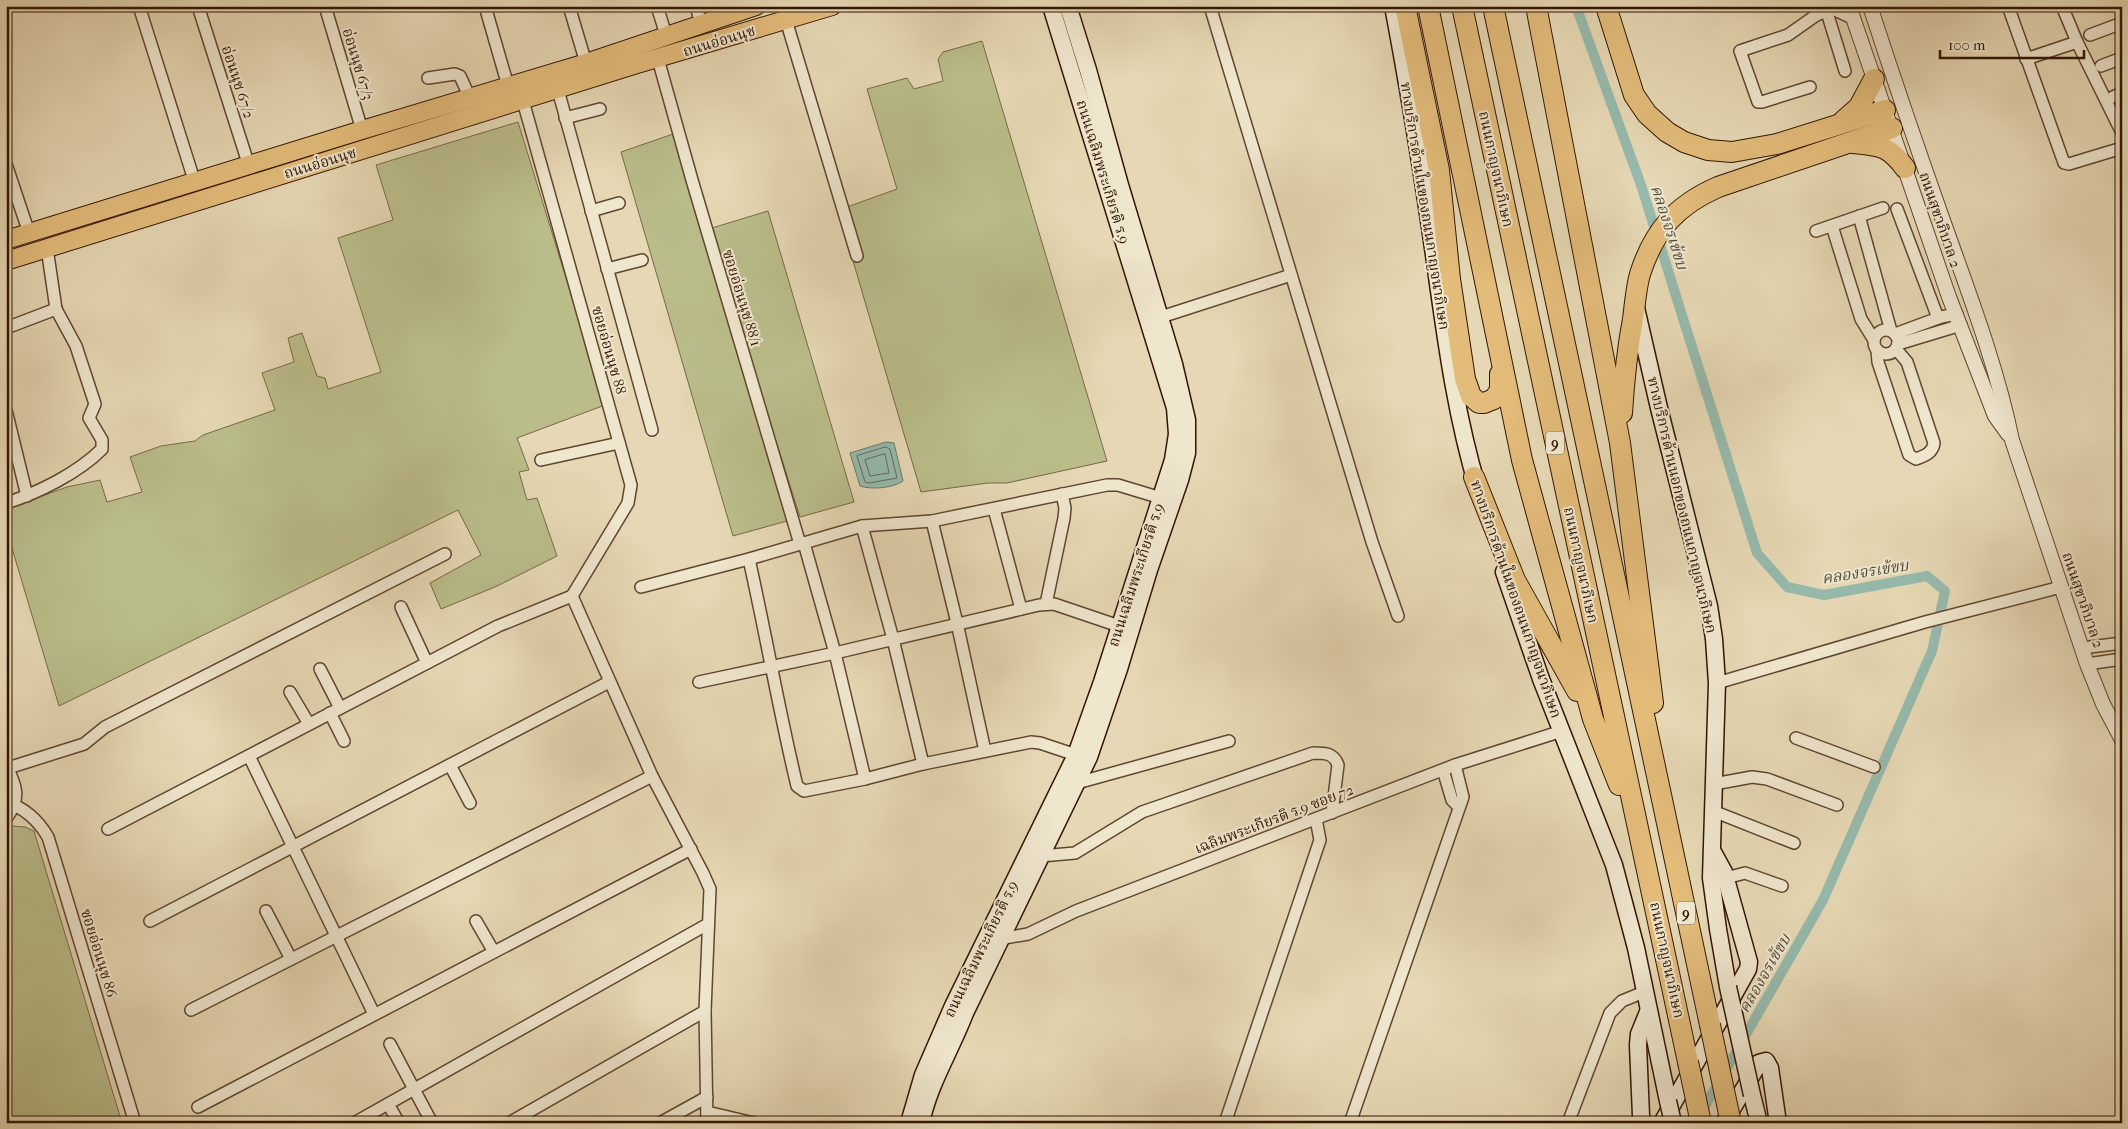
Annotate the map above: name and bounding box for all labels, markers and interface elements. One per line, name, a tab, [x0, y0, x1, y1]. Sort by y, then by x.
street label: ถนนอ่อนนุช	[681, 21, 758, 62]
street label: อ่อนนุช 67/3	[337, 26, 377, 103]
scale bar	[1940, 28, 2084, 60]
text: 100 m	[1948, 36, 1986, 54]
street label: อ่อนนุช 67/2	[216, 43, 258, 122]
street label: ทางบริการด้านในของถนนกาญจนาภิเษก	[1397, 81, 1455, 331]
street label: ถนนเฉลิมพระเกียรติ ร.9	[1073, 98, 1134, 246]
street label: ถนนกาญจนาภิเษก	[1475, 109, 1517, 229]
street label: ถนนอ่อนนุช	[282, 143, 359, 184]
street label: ถนนสุขาภิบาล 2	[1913, 170, 1965, 271]
water label: คลองจรเข้ขบ	[1647, 183, 1692, 273]
street label: ซอยอ่อนนุช 88/1	[717, 248, 765, 349]
street label: ซอยอ่อนนุช 88	[586, 304, 630, 397]
street label: ทางบริการด้านนอกของถนนกาญจนาภิเษก	[1644, 375, 1720, 635]
road number: 9	[1546, 432, 1564, 454]
street label: ทางบริการด้านในของถนนกาญจนาภิเษก	[1467, 477, 1567, 720]
street label: ถนนเฉลิมพระเกียรติ ร.9	[1104, 501, 1168, 649]
street label: ถนนกาญจนาภิเษก	[1560, 505, 1602, 625]
street label: ถนนสุขาภิบาล 2	[2056, 550, 2108, 651]
water label: คลองจรเข้ขบ	[1820, 555, 1911, 588]
street label: เฉลิมพระเกียรติ ร.9 ซอย 72	[1192, 780, 1356, 858]
street label: ถนนเฉลิมพระเกียรติ ร.9	[940, 878, 1022, 1020]
street label: ถนนกาญจนาภิเษก	[1646, 900, 1688, 1020]
road number: 9	[1677, 901, 1695, 924]
street label: ซอยอ่อนนุช 86	[75, 907, 121, 1001]
water label: คลองจรเข้ขบ	[1734, 930, 1795, 1016]

